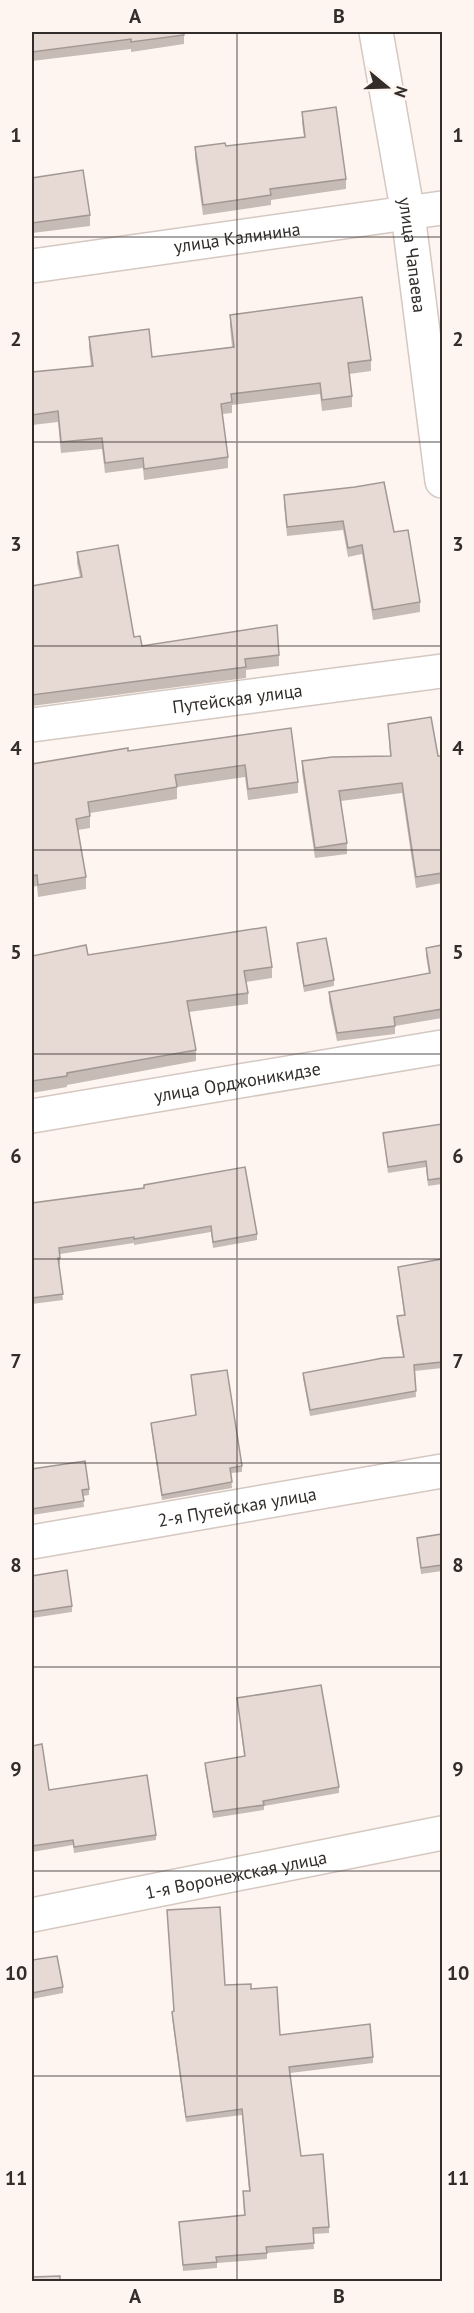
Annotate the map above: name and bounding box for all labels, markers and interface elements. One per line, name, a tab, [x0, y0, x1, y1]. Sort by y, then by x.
text: A	[129, 3, 142, 29]
text: B	[333, 3, 345, 29]
north arrow	[357, 57, 417, 117]
text: N	[390, 84, 412, 100]
text: 1	[10, 122, 22, 148]
text: 1	[452, 122, 464, 148]
street label: улица Чапаева	[394, 195, 432, 314]
street label: улица Калинина	[172, 217, 302, 257]
text: 2	[10, 326, 22, 352]
text: 2	[452, 326, 464, 352]
text: 3	[10, 531, 22, 557]
text: 3	[452, 531, 464, 557]
street label: Путейская улица	[171, 678, 304, 718]
text: 4	[10, 735, 22, 761]
text: 4	[452, 735, 464, 761]
text: 5	[10, 939, 22, 965]
text: 5	[452, 939, 464, 965]
street label: улица Орджоникидзе	[152, 1056, 322, 1107]
text: 6	[10, 1143, 22, 1169]
text: 6	[452, 1143, 464, 1169]
text: 7	[10, 1348, 22, 1374]
text: 7	[452, 1348, 464, 1374]
street label: 2-я Путейская улица	[156, 1481, 318, 1532]
text: 8	[10, 1552, 22, 1578]
text: 8	[452, 1552, 464, 1578]
text: 9	[10, 1756, 22, 1782]
text: 9	[452, 1756, 464, 1782]
street label: 1-я Воронежская улица	[143, 1845, 329, 1904]
text: 10	[5, 1960, 27, 1986]
text: 10	[447, 1960, 469, 1986]
text: 11	[5, 2165, 27, 2191]
text: 11	[447, 2165, 469, 2191]
text: A	[129, 2283, 142, 2309]
text: B	[333, 2283, 345, 2309]

